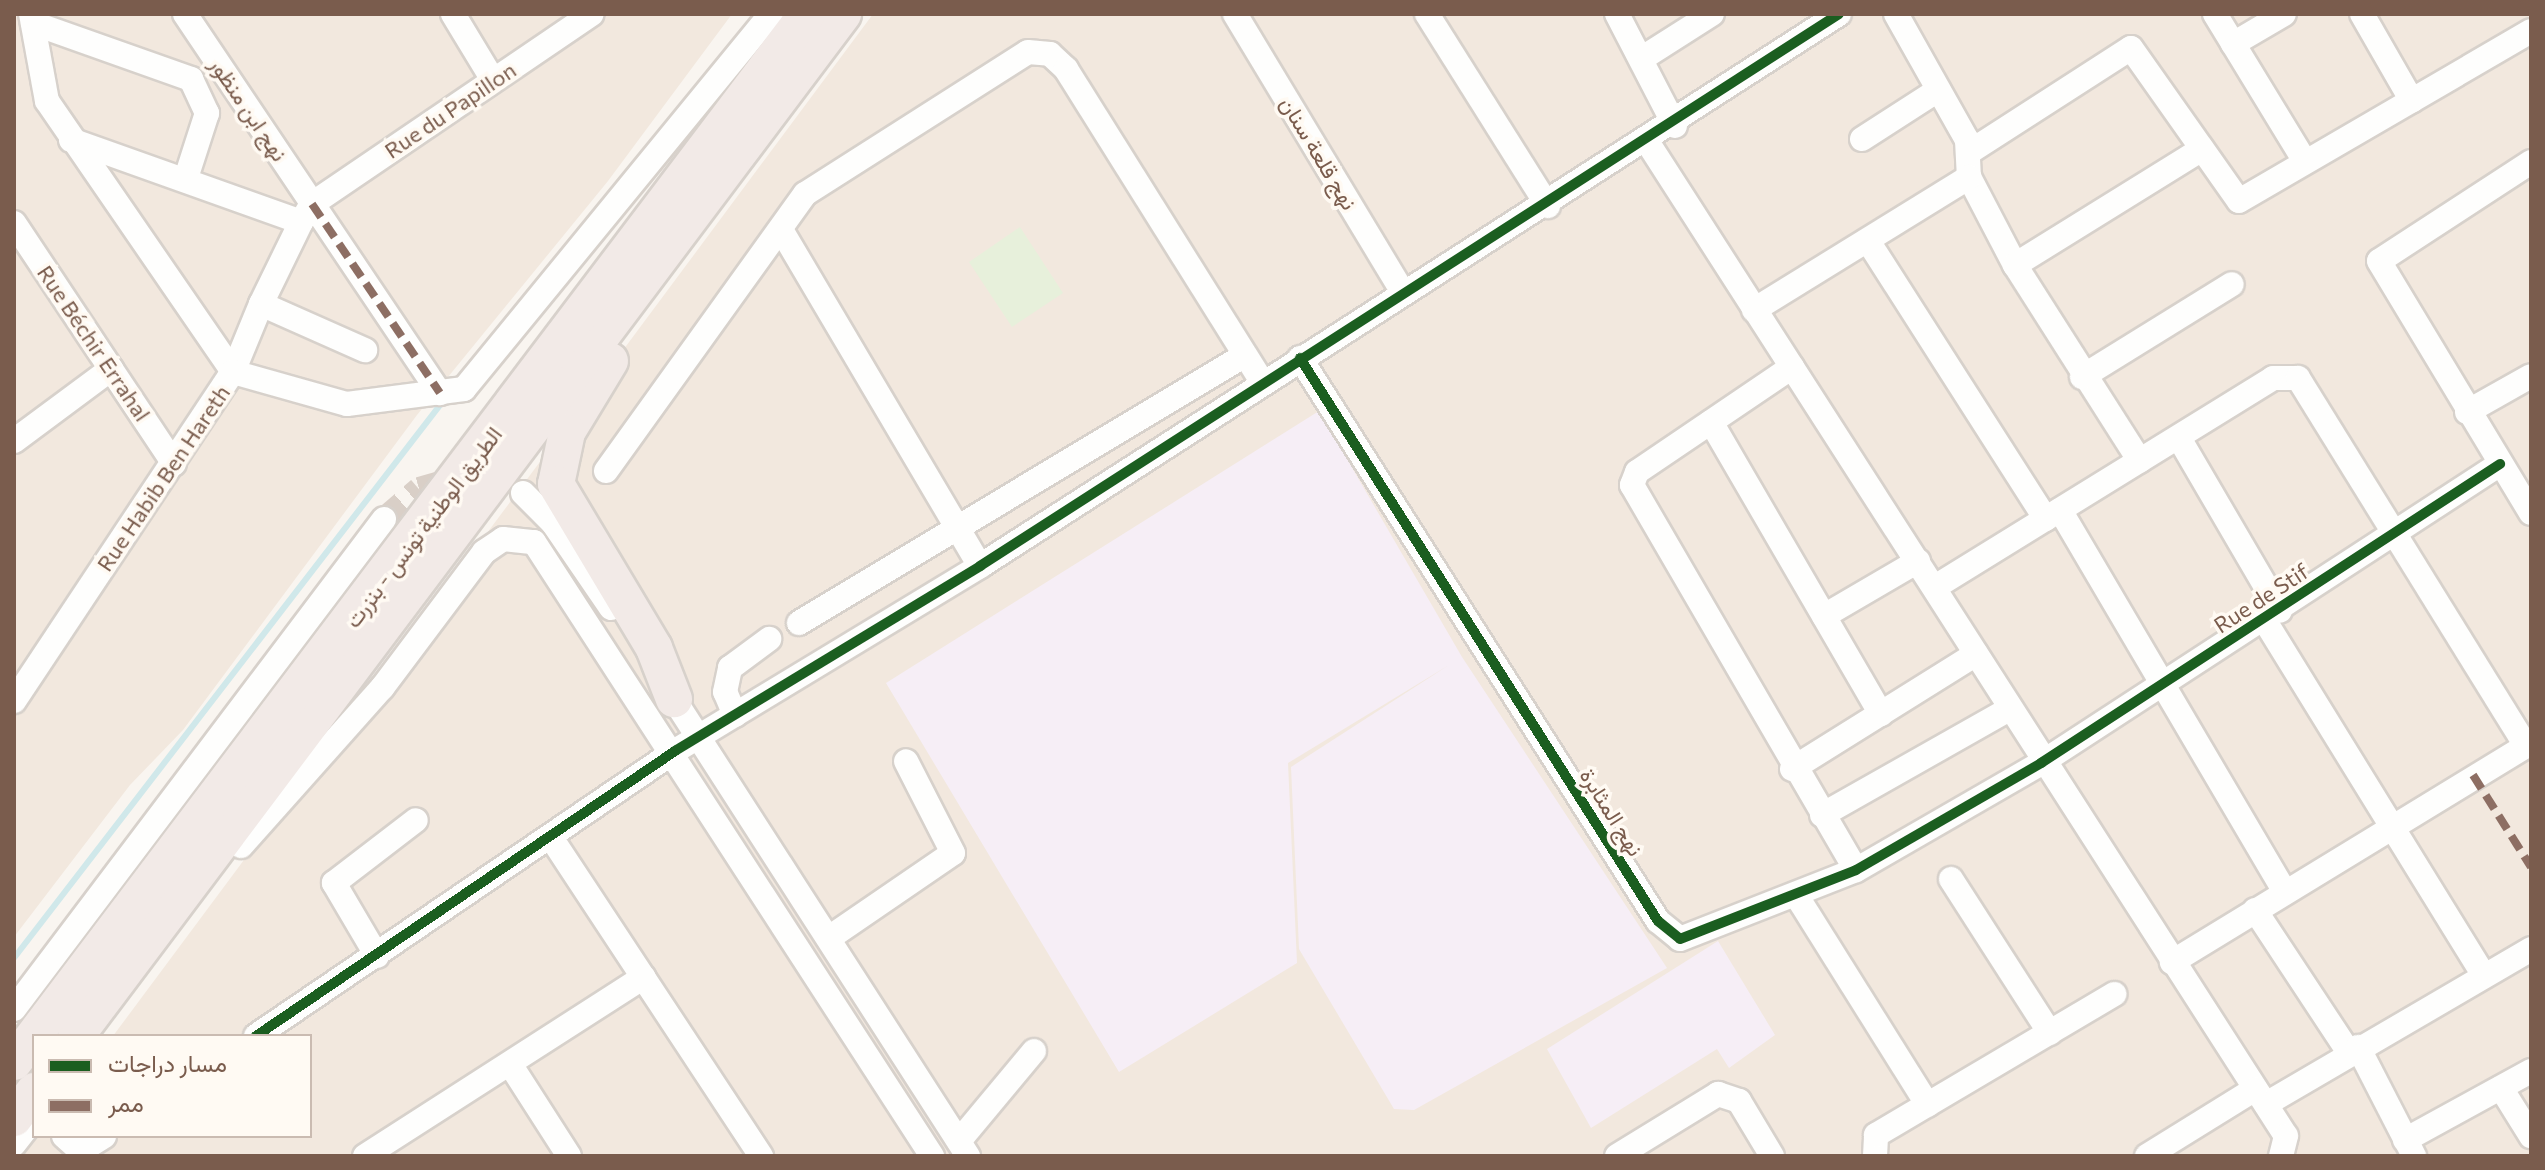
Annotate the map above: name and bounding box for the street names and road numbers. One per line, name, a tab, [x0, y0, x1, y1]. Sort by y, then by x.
street label: نهج ابن منظور	[205, 52, 293, 166]
street label: Rue du Papillon	[379, 56, 521, 164]
street label: نهج قلعة سنان	[1275, 92, 1363, 214]
street label: Rue Béchir Errahal	[32, 260, 156, 426]
street label: Rue Habib Ben Hareth	[91, 380, 235, 576]
street label: الطريق الوطنية تونس - بنزرت	[339, 422, 507, 632]
street label: Rue de Stif	[2209, 558, 2313, 638]
street label: نهج المثابرة	[1575, 763, 1649, 861]

